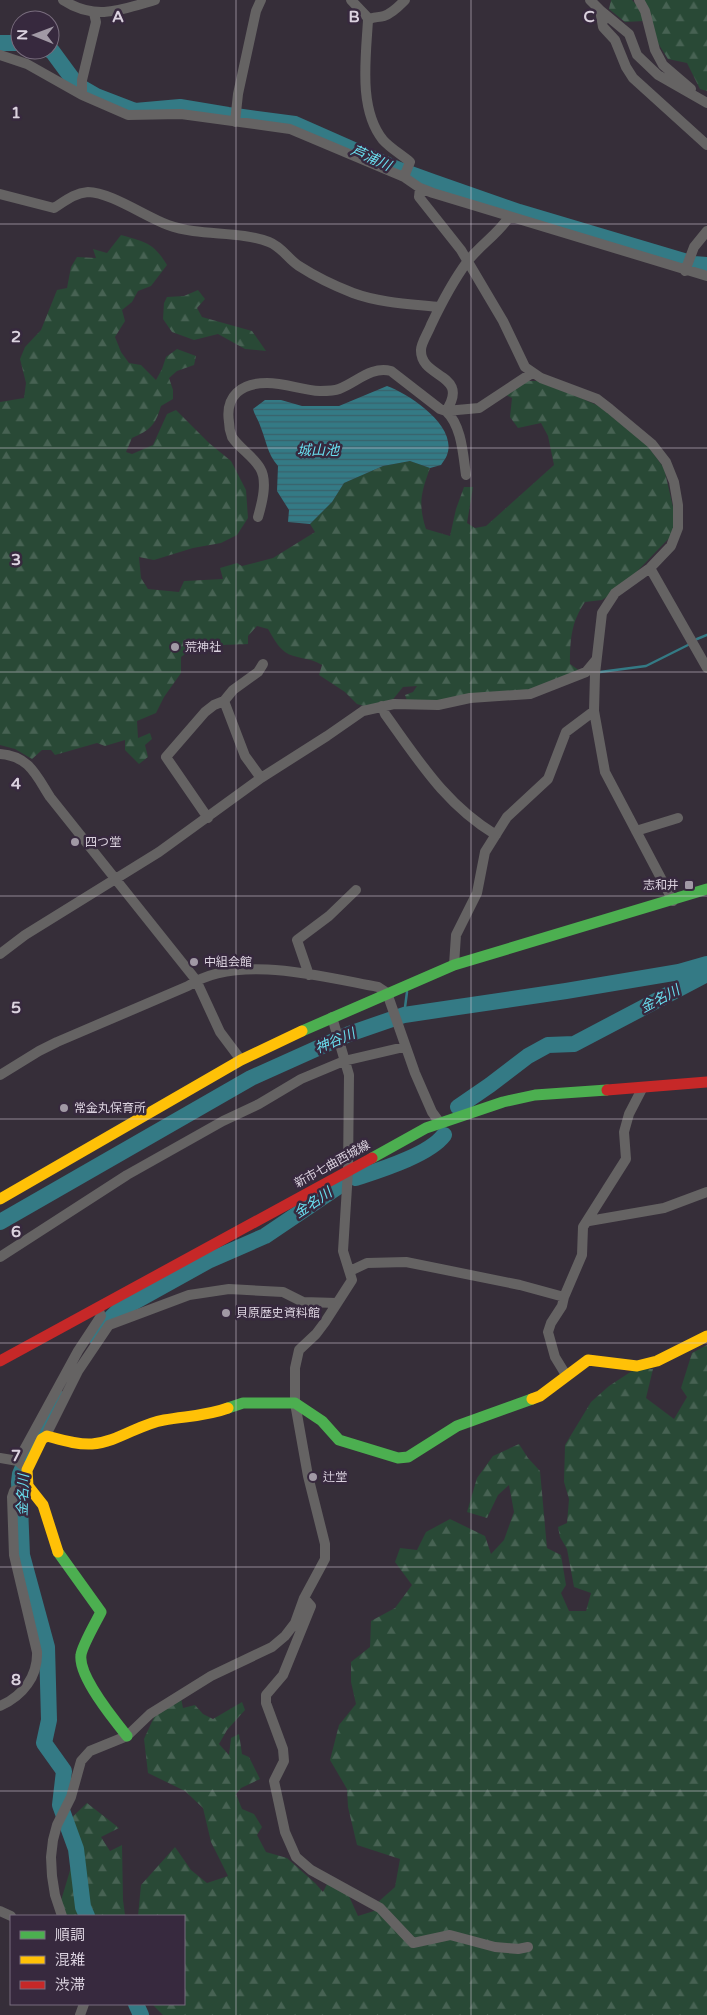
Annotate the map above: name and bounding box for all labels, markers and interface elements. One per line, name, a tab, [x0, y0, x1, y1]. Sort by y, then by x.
text: A	[112, 7, 124, 27]
text: B	[348, 7, 360, 27]
text: C	[583, 7, 595, 27]
north arrow	[10, 10, 60, 60]
text: N	[14, 29, 31, 41]
text: 1	[11, 103, 21, 123]
water label: 芦浦川	[348, 142, 395, 175]
text: 2	[11, 327, 21, 347]
water label: 城山池	[297, 442, 341, 459]
text: 3	[11, 550, 21, 570]
place label: 荒神社	[185, 640, 221, 654]
marker: 荒神社	[169, 641, 181, 653]
text: 4	[11, 774, 21, 794]
place label: 四つ堂	[85, 835, 121, 849]
marker: 四つ堂	[69, 836, 81, 848]
place label: 志和井	[643, 878, 679, 892]
marker: 志和井	[683, 879, 695, 891]
place label: 中組会館	[204, 955, 252, 969]
marker: 中組会館	[188, 956, 200, 968]
water label: 金名川	[637, 981, 684, 1016]
text: 5	[11, 998, 21, 1018]
water label: 神谷川	[312, 1024, 359, 1057]
place label: 常金丸保育所	[74, 1101, 146, 1115]
marker: 常金丸保育所	[58, 1102, 70, 1114]
street label: 新市七曲西城線	[292, 1138, 372, 1190]
water label: 金名川	[291, 1183, 337, 1222]
text: 6	[11, 1222, 21, 1242]
place label: 貝原歴史資料館	[236, 1306, 320, 1320]
marker: 貝原歴史資料館	[220, 1307, 232, 1319]
text: 7	[11, 1446, 21, 1466]
place label: 辻堂	[323, 1470, 347, 1484]
marker: 辻堂	[307, 1471, 319, 1483]
water label: 金名川	[14, 1472, 32, 1516]
text: 8	[11, 1670, 21, 1690]
legend	[10, 1915, 185, 2005]
text: 順調	[55, 1926, 85, 1944]
text: 混雑	[55, 1951, 85, 1969]
text: 渋滞	[55, 1976, 85, 1994]

